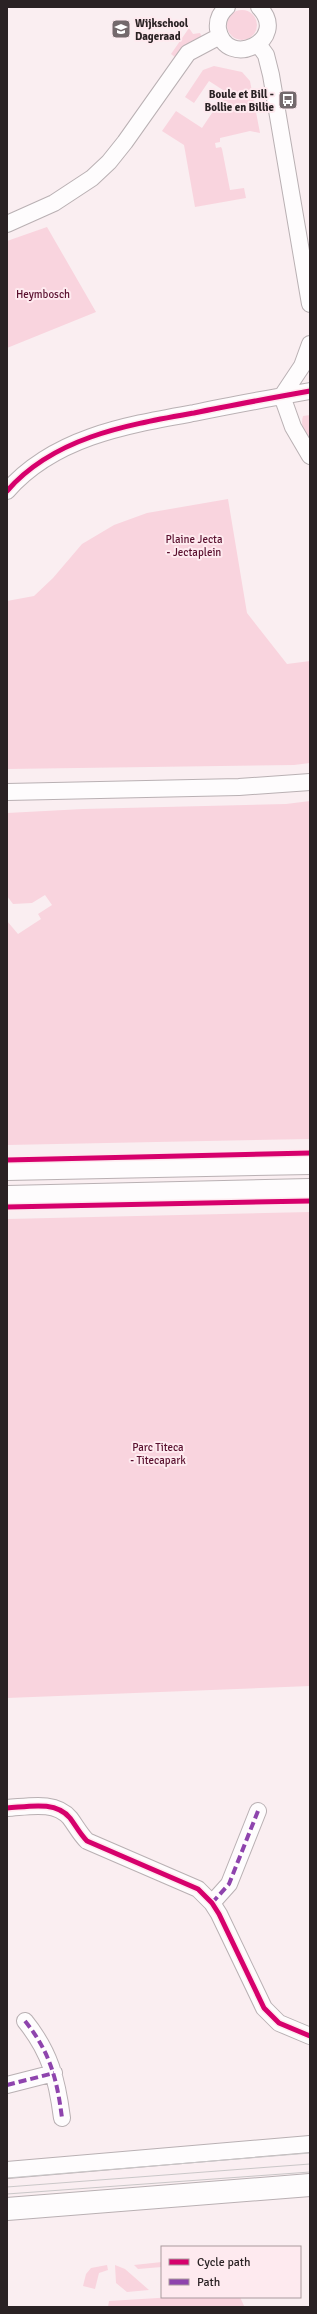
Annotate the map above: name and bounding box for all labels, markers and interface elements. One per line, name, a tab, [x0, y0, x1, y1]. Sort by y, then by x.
place label: Wijkschool Dageraad	[135, 17, 189, 43]
school or university icon: Wijkschool Dageraad	[110, 18, 132, 40]
place label: Boule et Bill - Bollie en Billie	[204, 88, 275, 114]
bus stop icon: Boule et Bill - Bollie en Billie	[277, 89, 299, 111]
park label: Heymbosch	[16, 288, 70, 301]
park label: Plaine Jecta - Jectaplein	[165, 533, 223, 559]
park label: Parc Titeca - Titecapark	[130, 1441, 186, 1467]
legend	[161, 2246, 301, 2298]
text: Cycle path	[197, 2255, 250, 2270]
text: Path	[197, 2275, 220, 2290]

